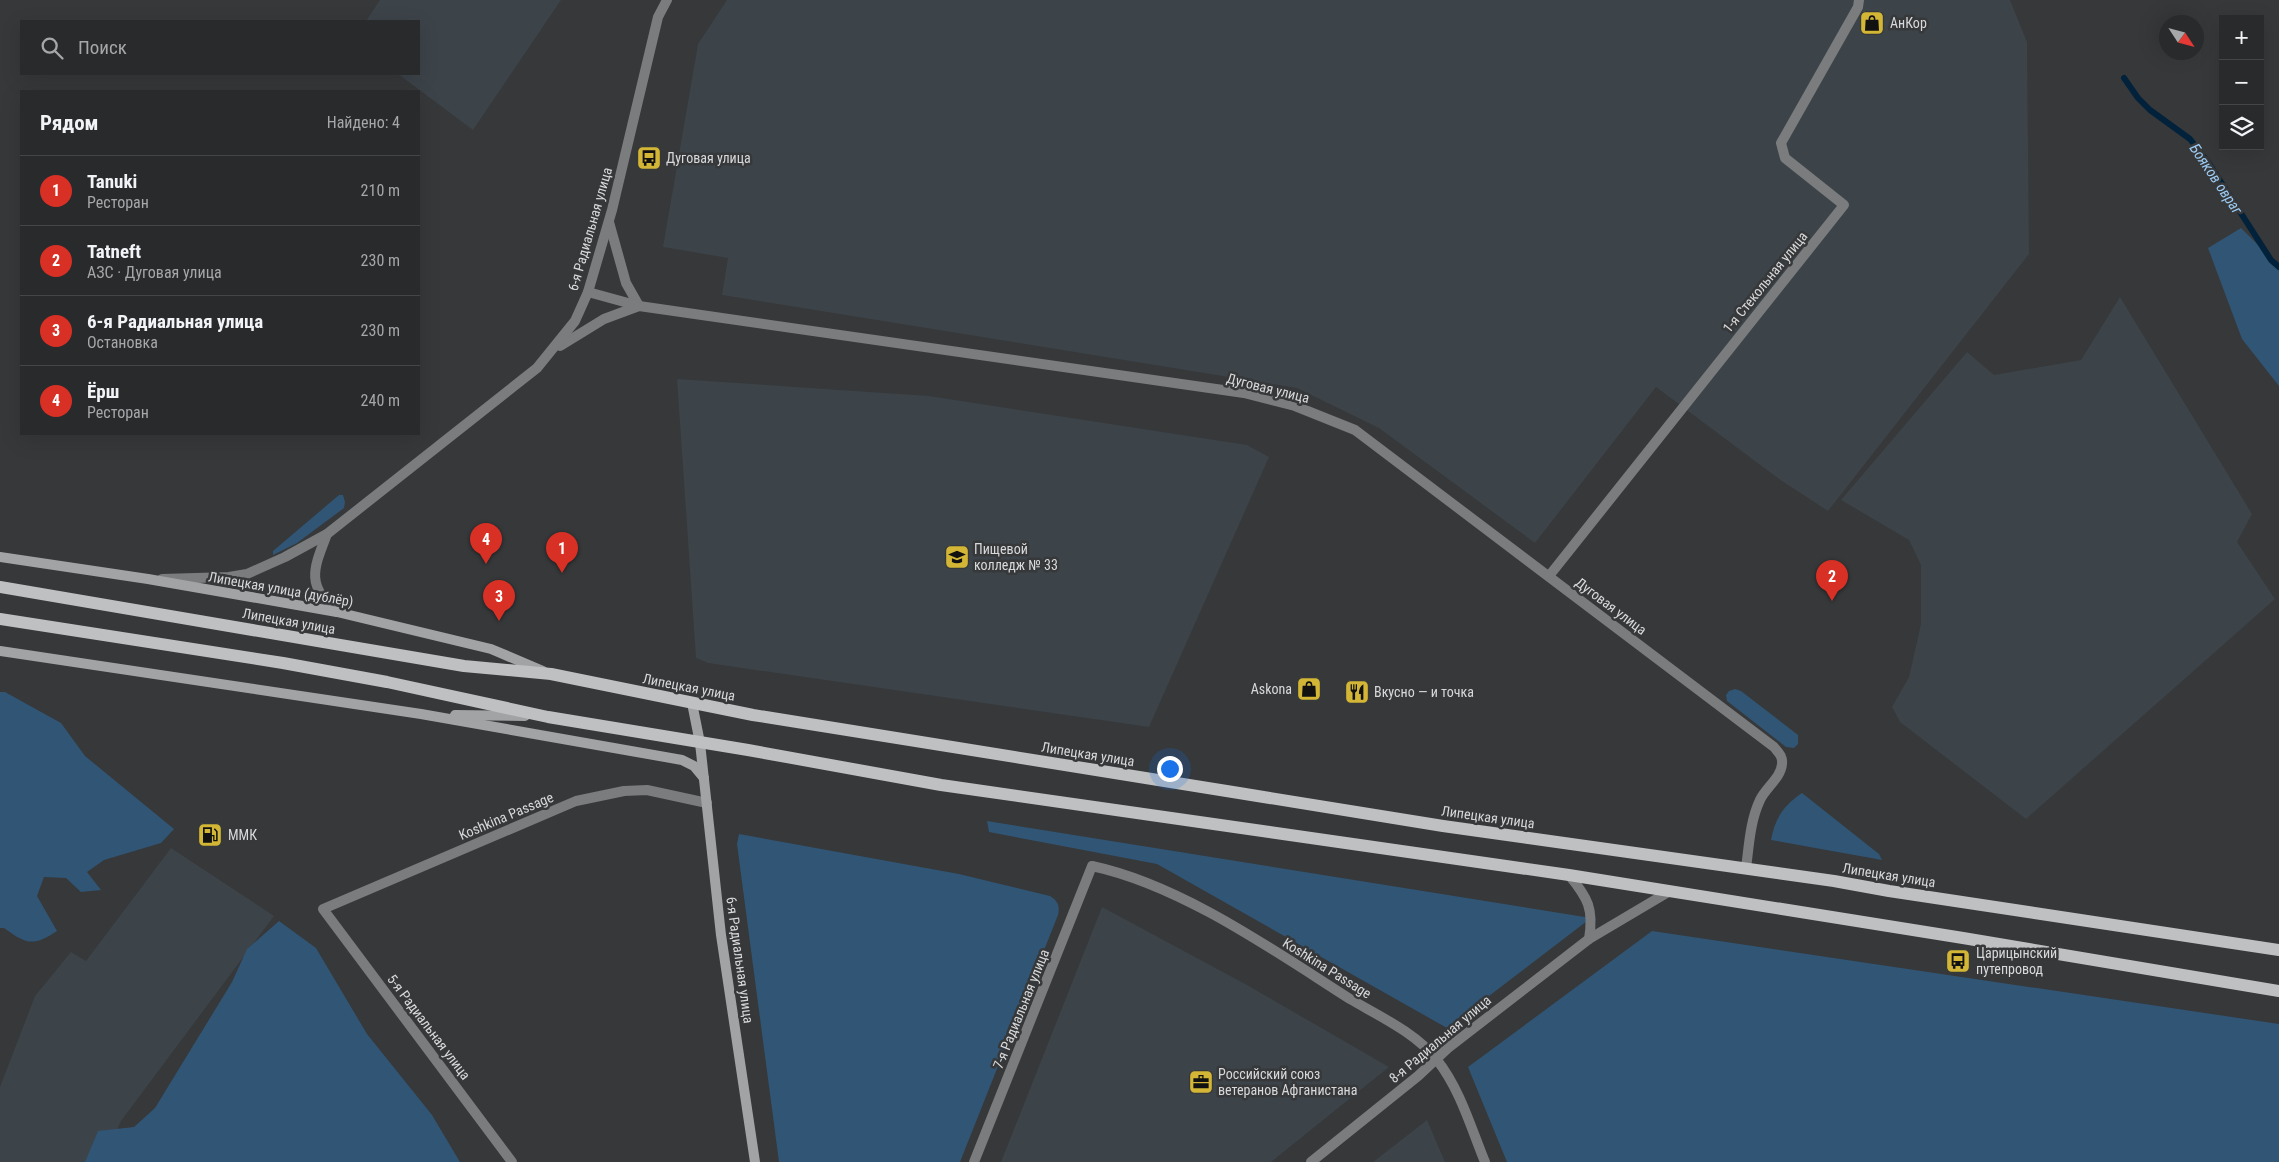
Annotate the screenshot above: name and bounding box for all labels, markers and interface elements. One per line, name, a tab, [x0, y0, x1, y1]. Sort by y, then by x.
shop icon: АнКор	[1859, 10, 1885, 36]
place label: АнКор	[1890, 15, 1927, 31]
north arrow	[2159, 15, 2204, 60]
map controls	[2219, 15, 2264, 150]
button: +	[2219, 15, 2264, 60]
search box	[20, 20, 420, 75]
icon: search	[38, 34, 66, 62]
text: Поиск	[78, 36, 127, 59]
button: −	[2219, 60, 2264, 105]
button: layers	[2219, 105, 2264, 150]
text: Рядом	[40, 111, 99, 135]
text: Найдено: 4	[327, 113, 400, 132]
water label: Бояков овраг	[2186, 140, 2247, 218]
bus stop icon: Дуговая улица	[636, 145, 662, 171]
place label: Дуговая улица	[666, 150, 751, 166]
street label: 6-я Радиальная улица	[565, 165, 615, 293]
text: Tanuki	[87, 170, 137, 193]
text: 1	[52, 181, 60, 200]
text: 210 m	[361, 181, 400, 200]
text: Ресторан	[87, 193, 149, 212]
street label: 1-я Стекольная улица	[1719, 228, 1811, 336]
text: Tatneft	[87, 240, 141, 263]
text: 2	[52, 251, 60, 270]
text: 230 m	[361, 251, 400, 270]
text: АЗС · Дуговая улица	[87, 263, 222, 282]
text: 6-я Радиальная улица	[87, 310, 263, 333]
text: 3	[52, 321, 60, 340]
text: 230 m	[361, 321, 400, 340]
text: Остановка	[87, 333, 158, 352]
street label: Дуговая улица	[1225, 370, 1311, 406]
text: Ёрш	[87, 380, 119, 403]
text: 4	[52, 391, 60, 410]
text: 240 m	[361, 391, 400, 410]
text: Ресторан	[87, 403, 149, 422]
pin: 4	[470, 523, 502, 564]
pin: 1	[546, 532, 578, 573]
place label: Пищевой колледж № 33	[974, 541, 1058, 573]
school or university icon: Пищевой колледж № 33	[944, 544, 970, 570]
pin: 2	[1816, 560, 1848, 601]
street label: Липецкая улица (дублёр)	[207, 568, 355, 611]
street label: Дуговая улица	[1572, 574, 1650, 638]
pin: 3	[483, 580, 515, 621]
street label: Липецкая улица	[241, 605, 337, 637]
street label: Липецкая улица	[641, 670, 737, 704]
shop icon: Askona	[1296, 676, 1322, 702]
restaurant icon: Вкусно — и точка	[1344, 679, 1370, 705]
place label: Askona	[1251, 681, 1292, 697]
place label: Вкусно — и точка	[1374, 684, 1474, 700]
street label: Липецкая улица	[1040, 739, 1136, 769]
your location	[1157, 756, 1183, 782]
street label: Koshkina Passage	[456, 789, 556, 843]
street label: Липецкая улица	[1440, 803, 1536, 831]
fuel station icon: ММК	[197, 822, 223, 848]
place label: ММК	[228, 827, 257, 843]
street label: Липецкая улица	[1841, 860, 1937, 890]
street label: 6-я Радиальная улица	[723, 896, 757, 1024]
street label: Koshkina Passage	[1280, 934, 1375, 1002]
place label: Царицынский путепровод	[1976, 945, 2057, 977]
street label: 7-я Радиальная улица	[990, 947, 1052, 1071]
bus stop icon: Царицынский путепровод	[1945, 948, 1971, 974]
street label: 5-я Радиальная улица	[384, 971, 474, 1083]
street label: 8-я Радиальная улица	[1386, 992, 1494, 1086]
place label: Российский союз ветеранов Афганистана	[1218, 1066, 1357, 1098]
office icon: Российский союз ветеранов Афганистана	[1188, 1069, 1214, 1095]

